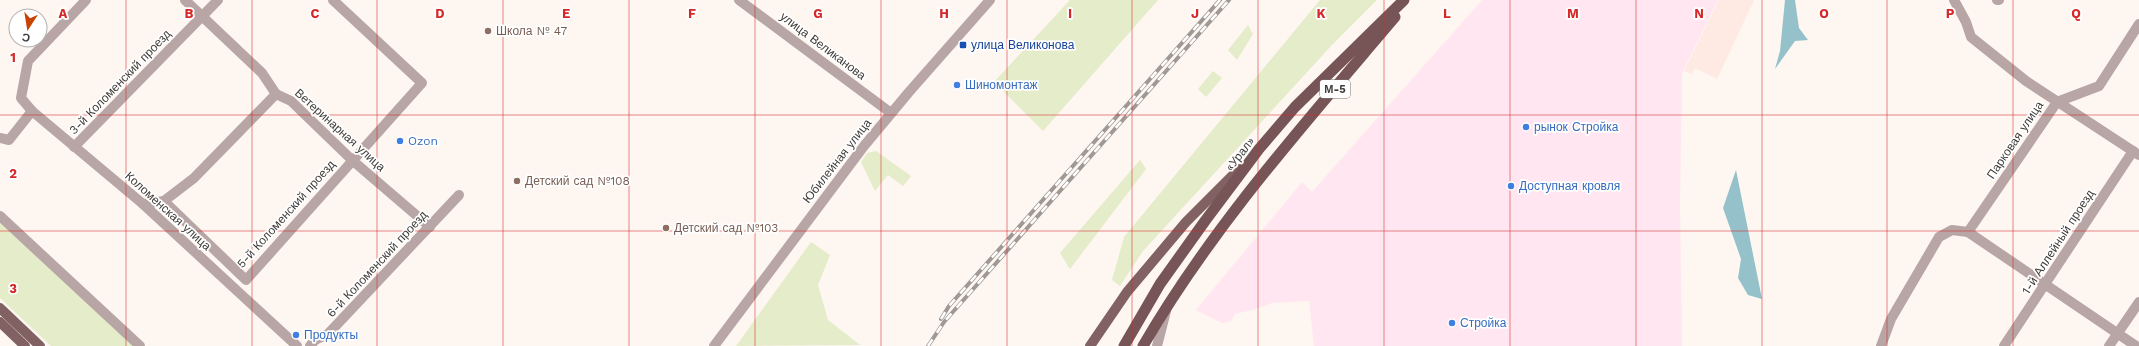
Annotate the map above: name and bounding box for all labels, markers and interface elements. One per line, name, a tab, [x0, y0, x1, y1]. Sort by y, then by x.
text: A	[59, 6, 68, 21]
text: B	[185, 6, 194, 21]
text: C	[311, 6, 320, 21]
text: D	[435, 6, 445, 21]
text: E	[562, 6, 570, 21]
text: F	[688, 6, 696, 21]
text: G	[813, 6, 823, 21]
text: H	[939, 6, 949, 21]
text: I	[1068, 6, 1072, 21]
text: J	[1191, 6, 1199, 21]
text: K	[1316, 6, 1326, 21]
text: L	[1443, 6, 1451, 21]
text: M	[1567, 6, 1579, 21]
text: N	[1694, 6, 1704, 21]
text: O	[1819, 6, 1829, 21]
text: P	[1946, 6, 1955, 21]
text: Q	[2071, 6, 2081, 21]
north arrow	[8, 8, 48, 48]
street label: улица Великанова	[777, 9, 869, 83]
place label: Школа № 47	[496, 24, 568, 38]
marker: Школа № 47	[483, 26, 493, 36]
street label: 3-й Коломенский проезд	[66, 27, 174, 137]
text: С	[21, 30, 31, 44]
place label: улица Великонова	[971, 38, 1075, 52]
marker: улица Великонова	[958, 40, 968, 50]
text: 1	[10, 50, 16, 65]
place label: Шиномонтаж	[965, 78, 1038, 92]
marker: Шиномонтаж	[952, 80, 962, 90]
road number: М-5	[1320, 80, 1350, 98]
street label: Ветеринарная улица	[292, 86, 388, 174]
street label: Парковая улица	[1984, 98, 2046, 181]
street label: Юбилейная улица	[800, 116, 874, 206]
place label: рынок Стройка	[1534, 120, 1619, 134]
marker: рынок Стройка	[1521, 122, 1531, 132]
place label: Ozon	[408, 134, 438, 148]
street label: «Урал»	[1222, 134, 1258, 174]
marker: Ozon	[395, 136, 405, 146]
street label: 5-й Коломенский проезд	[234, 157, 338, 271]
text: 2	[9, 166, 17, 181]
street label: Коломенская улица	[122, 169, 214, 253]
place label: Детский сад №108	[525, 174, 630, 188]
marker: Детский сад №108	[512, 176, 522, 186]
place label: Доступная кровля	[1519, 179, 1620, 193]
marker: Доступная кровля	[1506, 181, 1516, 191]
street label: 1-й Аллейный проезд	[2019, 187, 2097, 297]
street label: 6-й Коломенский проезд	[324, 208, 430, 320]
place label: Детский сад №103	[674, 221, 778, 235]
marker: Детский сад №103	[661, 223, 671, 233]
text: 3	[9, 281, 17, 296]
place label: Стройка	[1460, 316, 1507, 330]
marker: Стройка	[1447, 318, 1457, 328]
place label: Продукты	[304, 328, 358, 342]
marker: Продукты	[291, 330, 301, 340]

